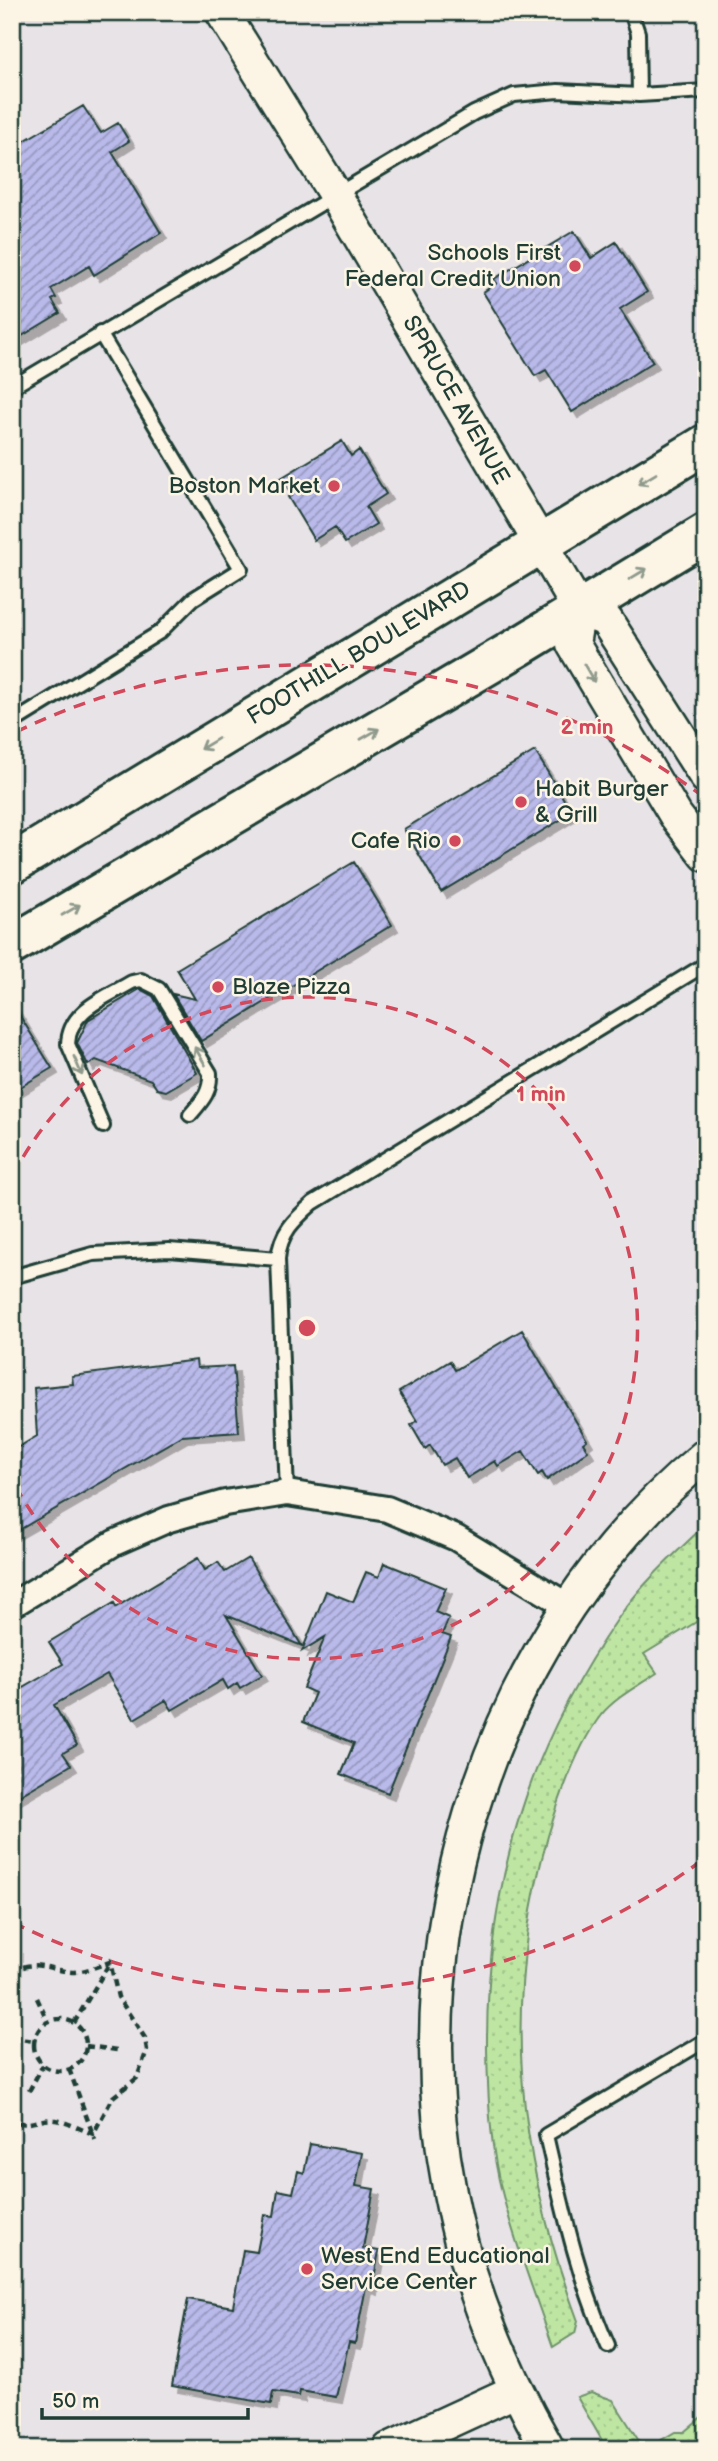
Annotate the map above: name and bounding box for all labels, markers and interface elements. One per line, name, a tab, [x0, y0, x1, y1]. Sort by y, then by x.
place label: Schools First Federal Credit Union	[344, 239, 561, 293]
marker: Schools First Federal Credit Union	[567, 258, 583, 274]
street label: SPRUCE AVENUE	[396, 311, 516, 489]
place label: Boston Market	[168, 472, 320, 500]
one-way arrow	[638, 472, 658, 486]
marker: Boston Market	[326, 478, 342, 494]
one-way arrow	[627, 566, 647, 580]
street label: FOOTHILL BOULEVARD	[242, 575, 476, 731]
one-way arrow	[582, 662, 596, 682]
text: 2 min	[560, 715, 614, 740]
one-way arrow	[360, 727, 380, 741]
one-way arrow	[199, 738, 219, 752]
place label: Habit Burger & Grill	[535, 775, 669, 829]
marker: Habit Burger & Grill	[513, 794, 529, 810]
place label: Cafe Rio	[351, 827, 441, 855]
marker: Cafe Rio	[447, 833, 463, 849]
one-way arrow	[61, 903, 81, 917]
place label: Blaze Pizza	[232, 973, 351, 1001]
marker: Blaze Pizza	[210, 979, 226, 995]
one-way arrow	[192, 1047, 206, 1067]
one-way arrow	[72, 1055, 85, 1076]
text: 1 min	[516, 1082, 566, 1107]
centre of rings	[295, 1316, 319, 1340]
place label: West End Educational Service Center	[321, 2242, 550, 2296]
marker: West End Educational Service Center	[299, 2261, 315, 2277]
scale bar	[42, 2377, 248, 2421]
text: 50 m	[52, 2389, 99, 2414]

